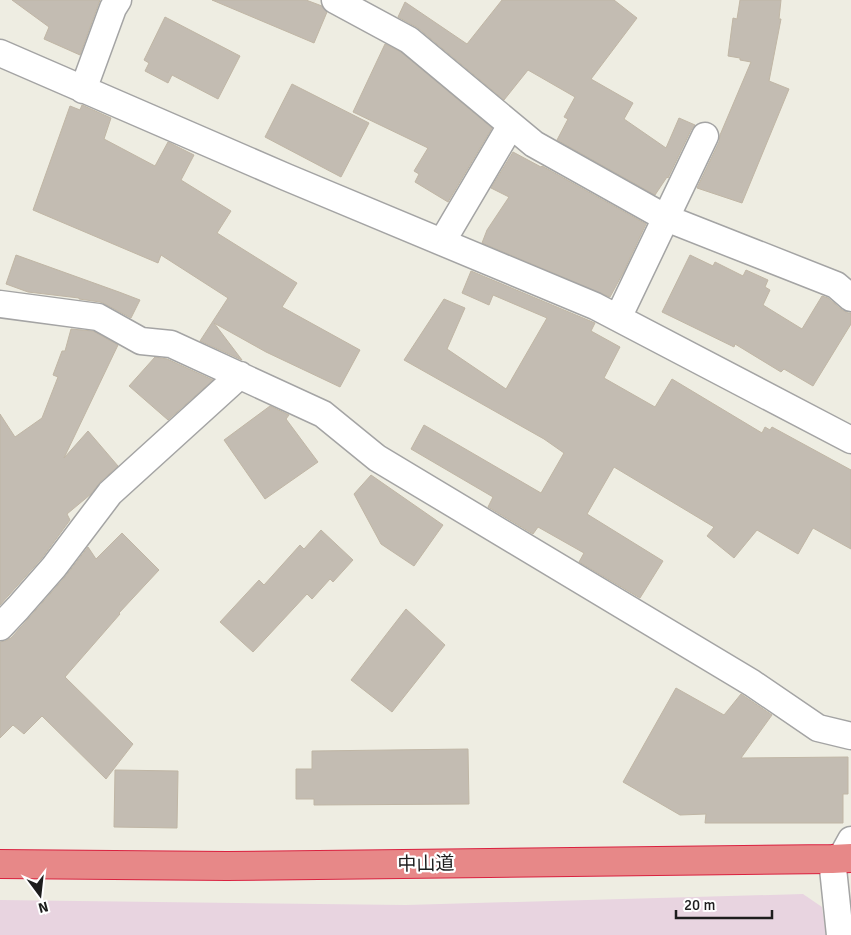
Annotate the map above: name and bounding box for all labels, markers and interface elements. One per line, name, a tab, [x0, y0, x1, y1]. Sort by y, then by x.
street label: 中山道	[397, 852, 455, 876]
north arrow	[15, 870, 65, 920]
scale bar	[676, 888, 772, 920]
text: 20 m	[684, 896, 715, 914]
text: N	[36, 898, 50, 917]

